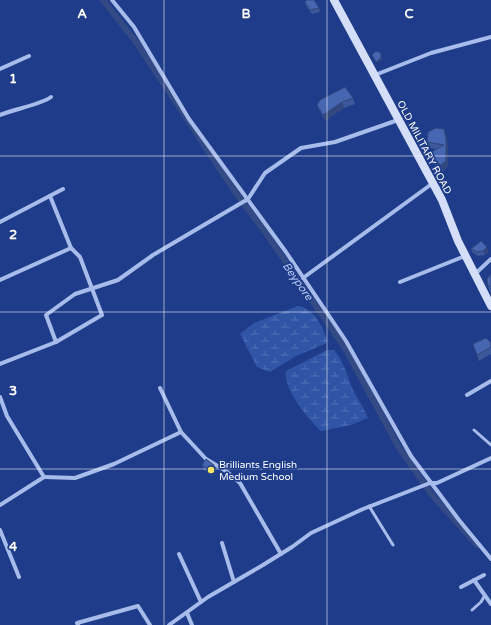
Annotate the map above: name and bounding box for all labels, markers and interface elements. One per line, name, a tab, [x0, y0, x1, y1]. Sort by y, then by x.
text: A	[77, 6, 87, 22]
text: B	[241, 6, 251, 22]
text: C	[404, 6, 414, 22]
text: 1	[9, 71, 17, 87]
street label: OLD MILITARY ROAD	[394, 99, 454, 196]
text: 2	[9, 227, 17, 243]
water label: Beypore	[280, 260, 316, 303]
text: 3	[9, 383, 17, 399]
place label: Brilliants English Medium School	[219, 459, 297, 483]
marker: Brilliants English Medium School	[206, 465, 216, 475]
text: 4	[9, 539, 18, 555]

